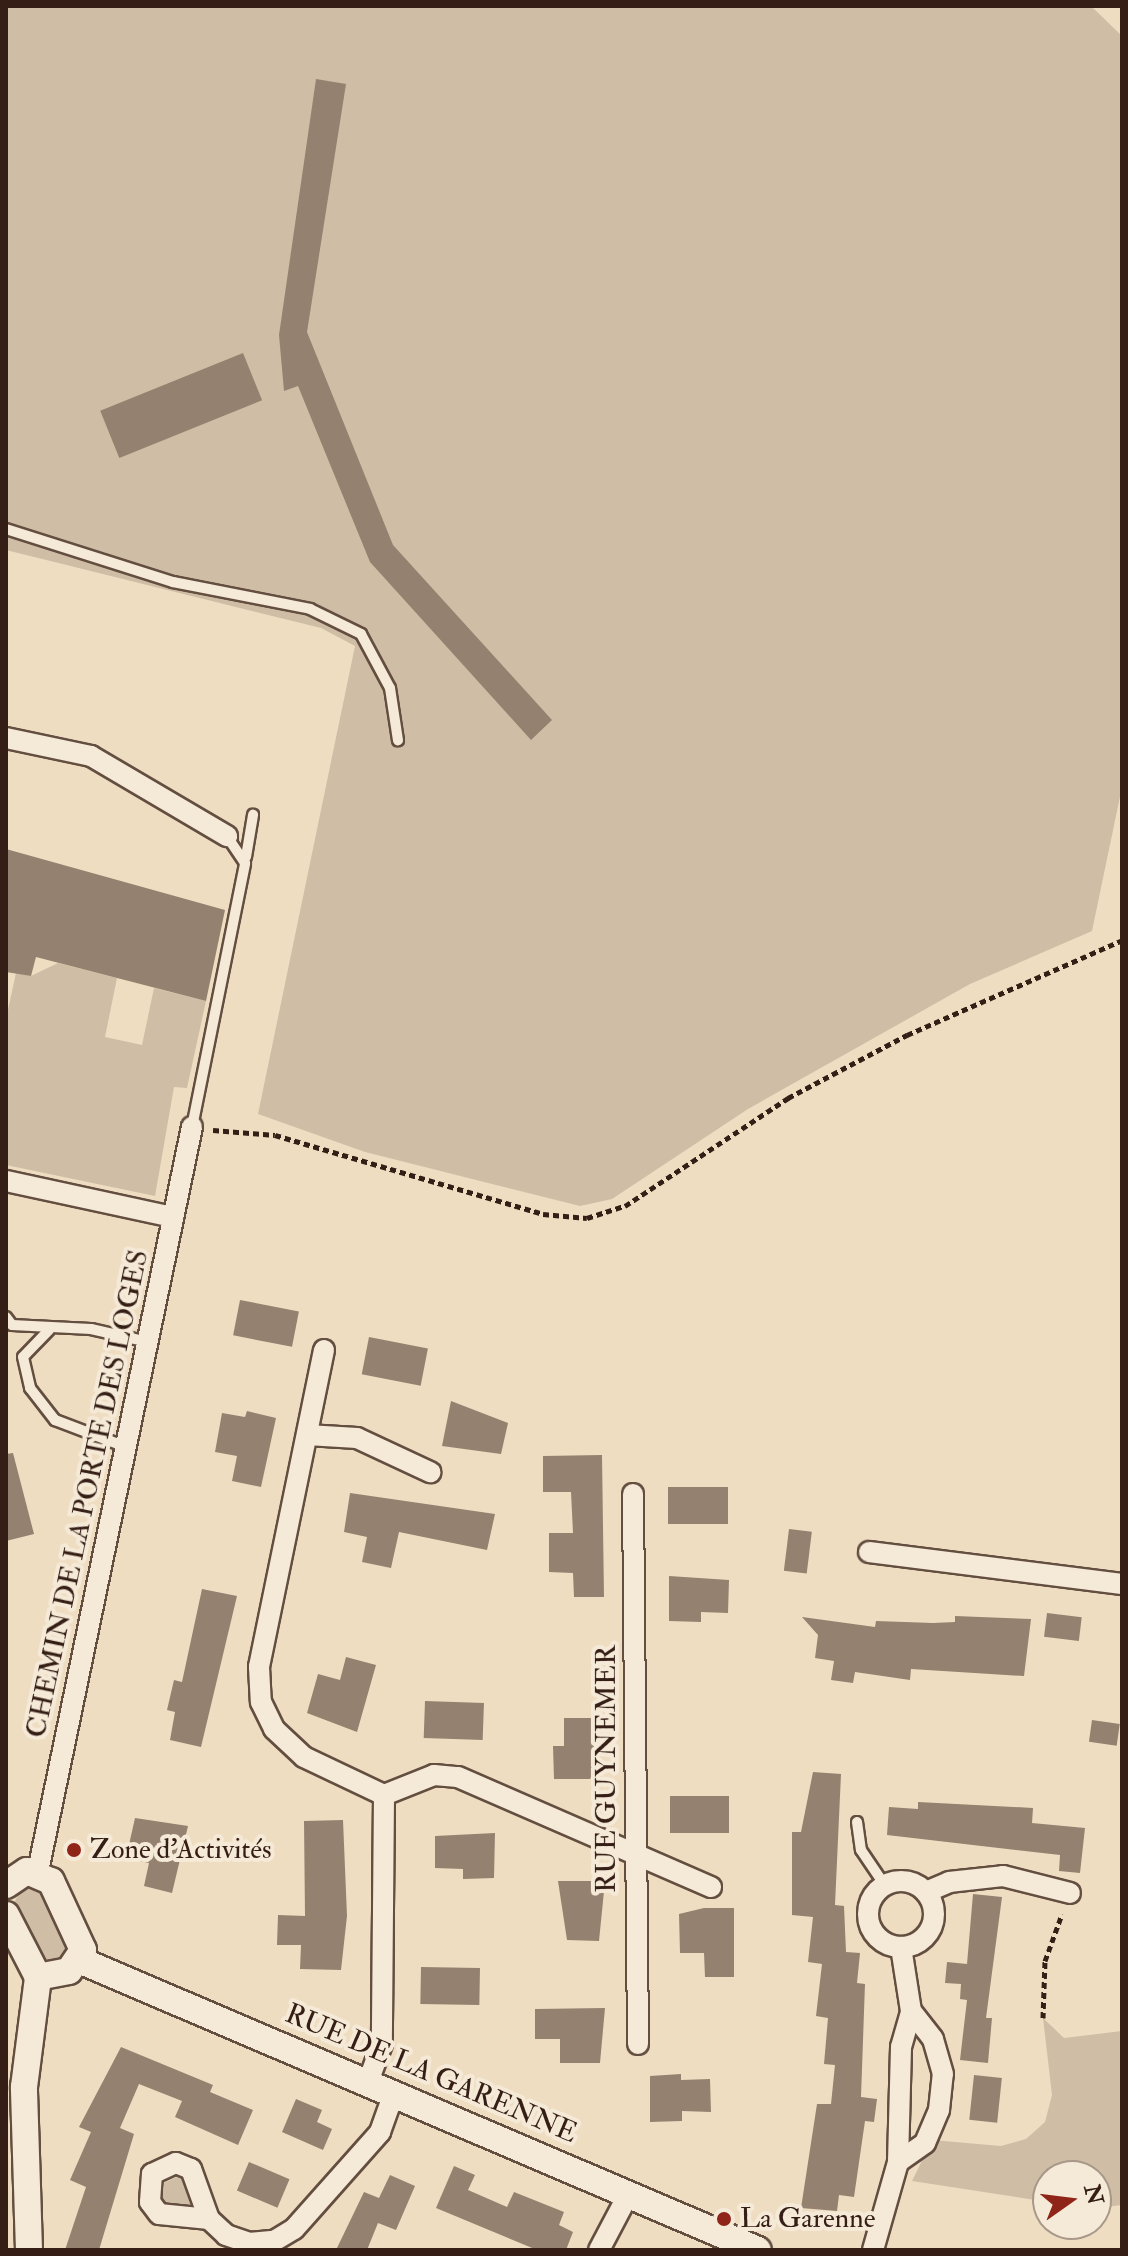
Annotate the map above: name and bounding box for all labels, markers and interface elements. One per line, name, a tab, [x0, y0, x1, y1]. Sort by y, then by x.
street label: CHEMIN DE LA PORTE DES LOGES	[20, 1247, 156, 1741]
street label: RUE GUYNEMER	[590, 1645, 624, 1893]
place label: Zone d'Activités	[90, 1833, 272, 1867]
marker: Zone d'Activités	[65, 1841, 83, 1859]
street label: RUE DE LA GARENNE	[280, 1997, 582, 2151]
north arrow	[1032, 2160, 1112, 2240]
text: N	[1077, 2182, 1109, 2208]
place label: La Garenne	[740, 2202, 875, 2236]
marker: La Garenne	[715, 2210, 733, 2228]

